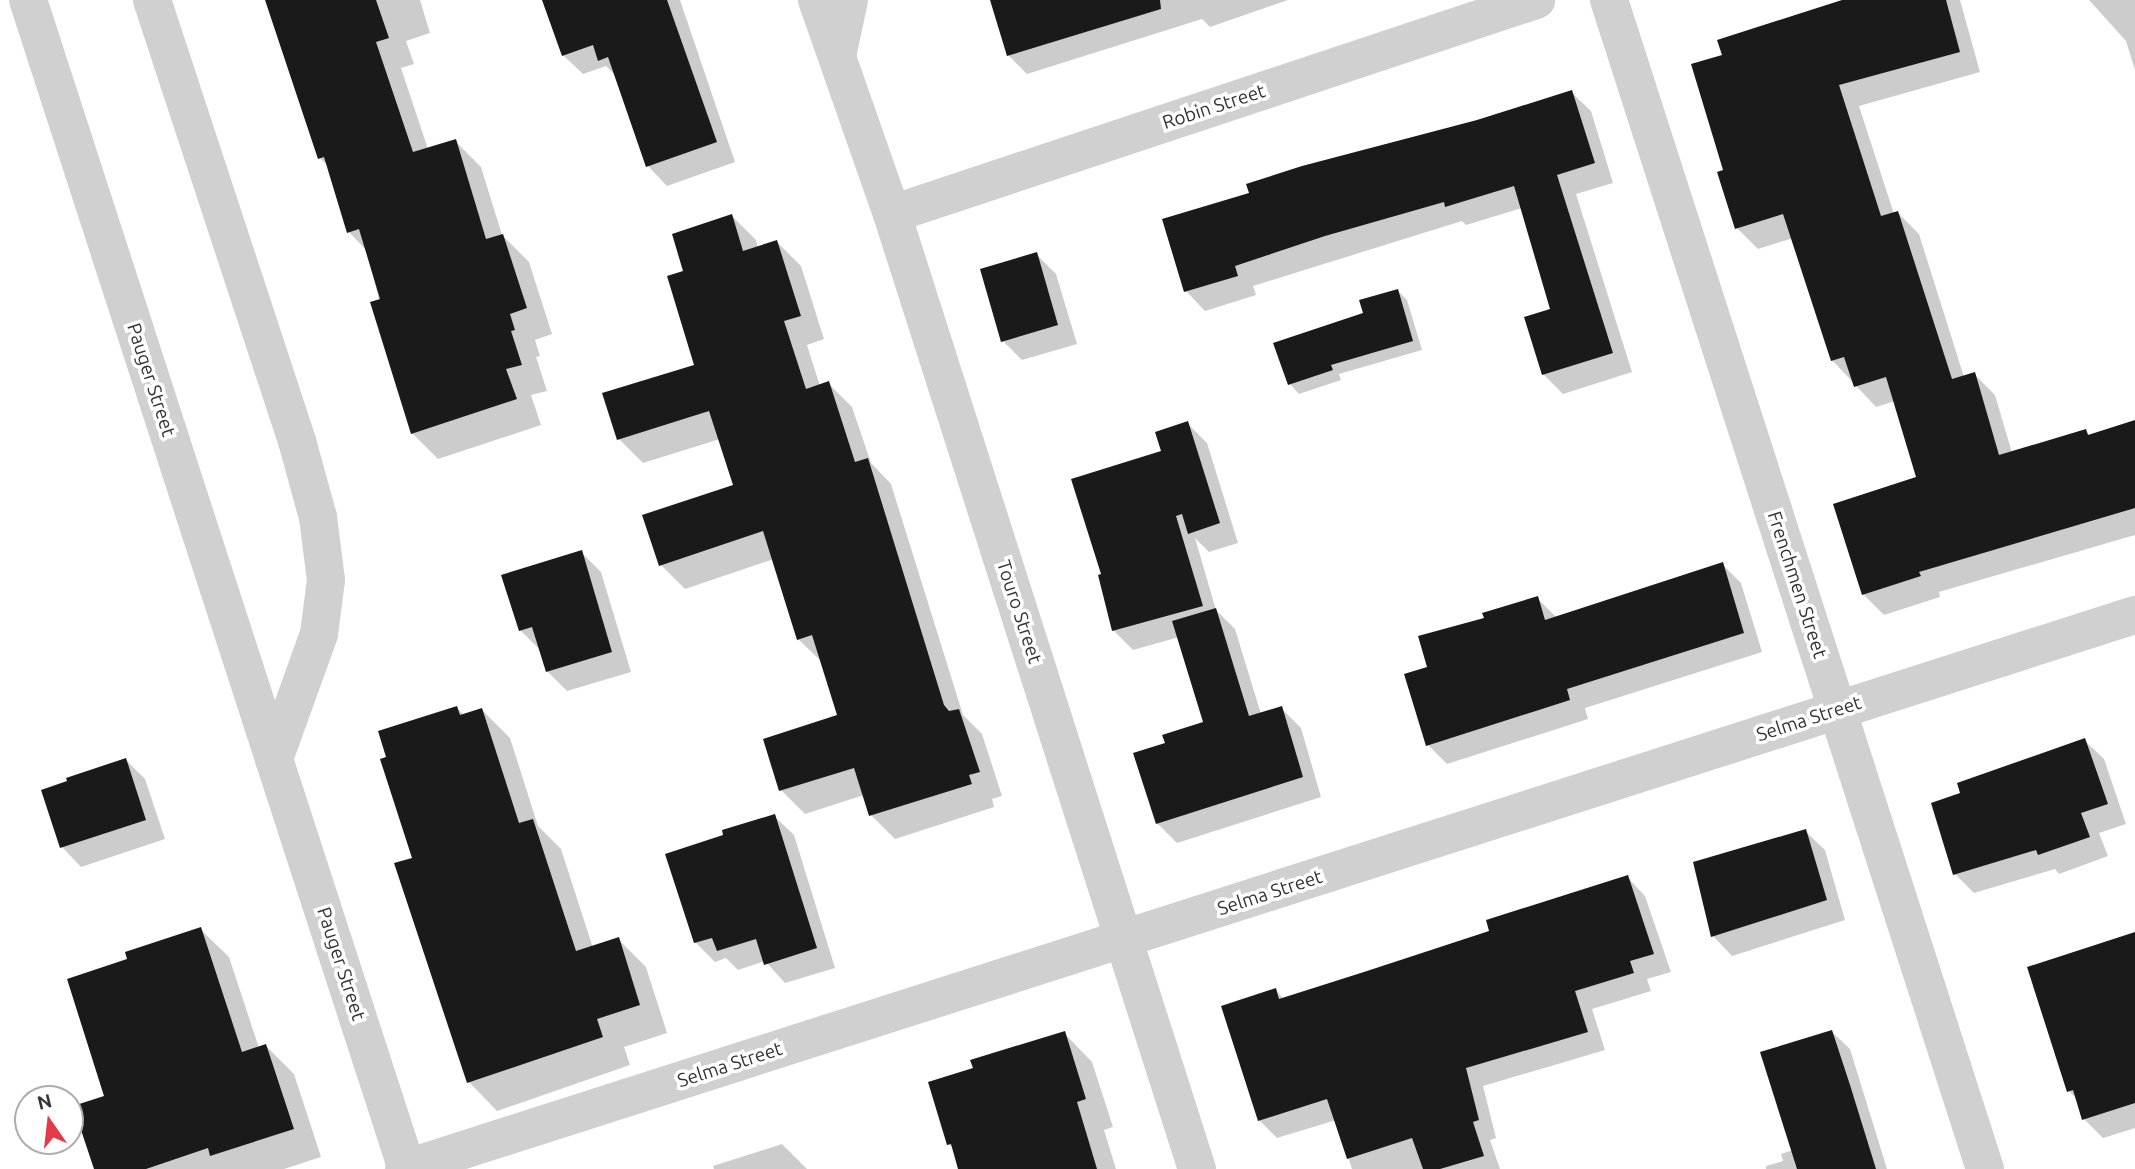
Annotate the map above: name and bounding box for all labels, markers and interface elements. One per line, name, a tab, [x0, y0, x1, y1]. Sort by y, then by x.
street label: Robin Street	[1160, 80, 1268, 134]
street label: Pauger Street	[122, 320, 180, 440]
street label: Frenchmen Street	[1763, 509, 1831, 661]
street label: Touro Street	[992, 557, 1046, 667]
street label: Selma Street	[1754, 691, 1864, 747]
street label: Selma Street	[1215, 865, 1325, 921]
street label: Pauger Street	[312, 904, 370, 1024]
street label: Selma Street	[675, 1037, 785, 1093]
north arrow	[14, 1085, 84, 1155]
text: N	[35, 1089, 54, 1114]

